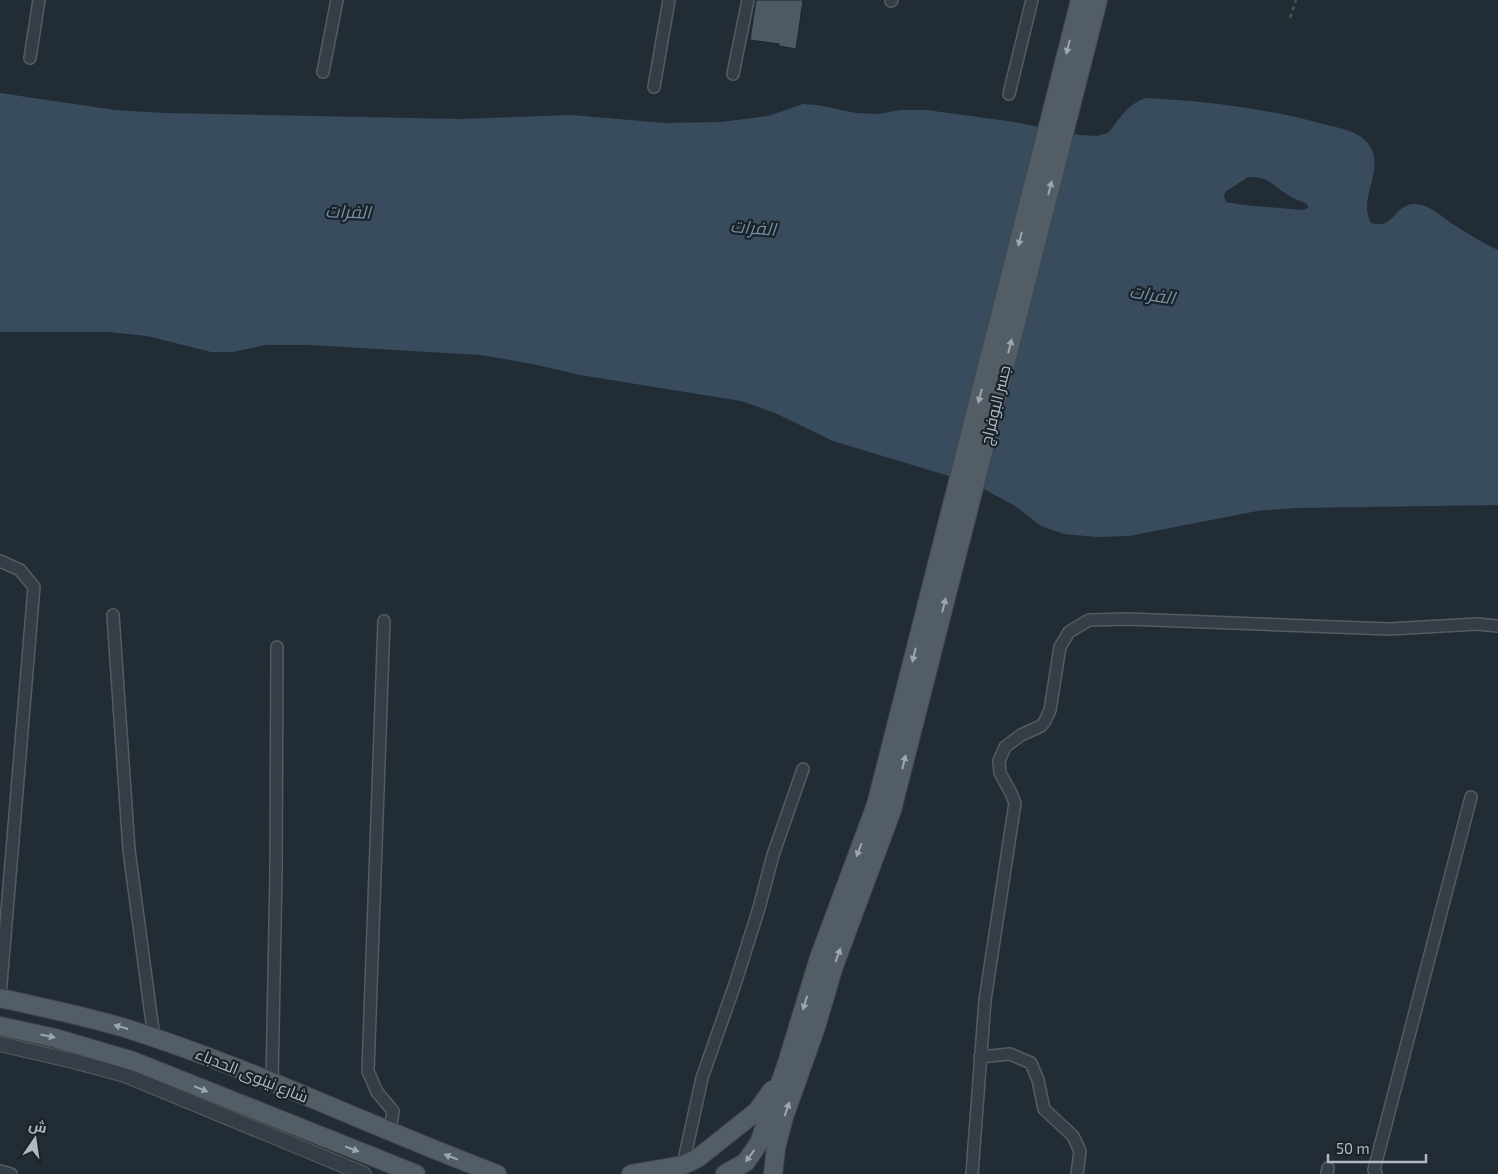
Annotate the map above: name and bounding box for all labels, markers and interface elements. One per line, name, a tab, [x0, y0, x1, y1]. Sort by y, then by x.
one-way arrow	[1064, 40, 1072, 55]
one-way arrow	[1046, 181, 1054, 196]
water label: الفرات	[325, 199, 373, 223]
water label: الفرات	[729, 214, 779, 240]
one-way arrow	[1016, 231, 1024, 246]
water label: الفرات	[1128, 280, 1179, 309]
one-way arrow	[1006, 338, 1014, 353]
street label: جسر البوفراج	[975, 363, 1017, 447]
one-way arrow	[976, 389, 984, 404]
one-way arrow	[940, 597, 948, 612]
one-way arrow	[910, 648, 918, 663]
one-way arrow	[900, 755, 908, 770]
one-way arrow	[855, 843, 863, 858]
one-way arrow	[835, 948, 842, 963]
one-way arrow	[801, 996, 809, 1011]
one-way arrow	[113, 1023, 128, 1031]
one-way arrow	[40, 1032, 55, 1040]
street label: شارع نينوى الحدباء	[192, 1043, 311, 1109]
one-way arrow	[194, 1085, 208, 1093]
one-way arrow	[783, 1102, 791, 1117]
north arrow	[10, 1114, 60, 1164]
text: ش	[27, 1116, 49, 1137]
scale bar	[1328, 1132, 1426, 1164]
text: 50 m	[1336, 1139, 1370, 1157]
one-way arrow	[345, 1145, 360, 1153]
one-way arrow	[745, 1149, 755, 1162]
one-way arrow	[444, 1152, 458, 1160]

